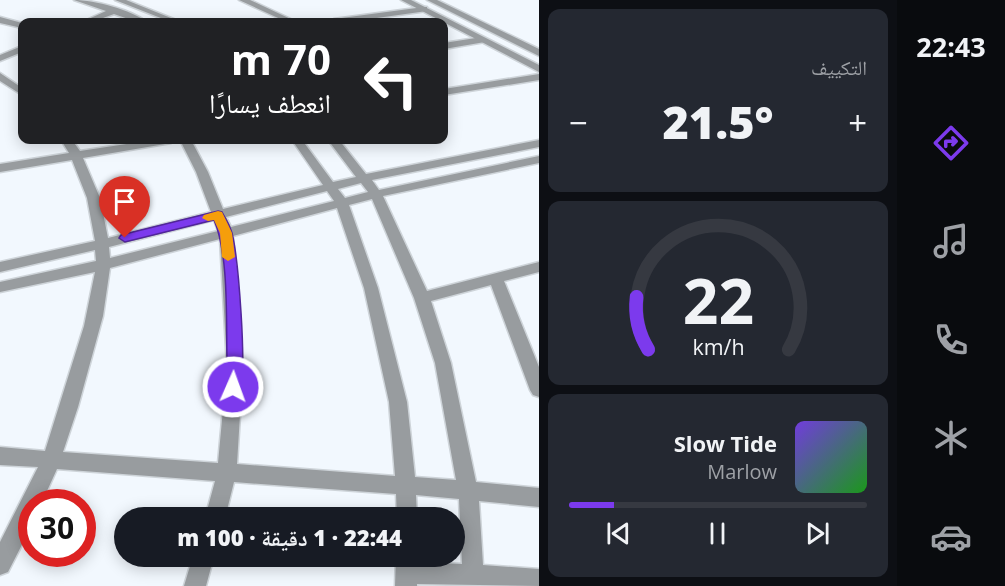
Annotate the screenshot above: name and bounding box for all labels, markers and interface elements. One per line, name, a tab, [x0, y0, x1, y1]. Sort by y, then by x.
text: 22:43	[916, 28, 986, 65]
text: 70 m	[231, 30, 331, 87]
icon: left	[352, 42, 430, 120]
text: التكييف	[811, 54, 867, 81]
text: انعطف يسارًا	[209, 84, 331, 121]
text: 21.5°	[662, 91, 774, 152]
text: −	[569, 100, 588, 145]
text: +	[848, 100, 867, 145]
icon: directions	[930, 122, 972, 164]
pin	[99, 176, 150, 238]
icon: arrive	[108, 185, 141, 218]
icon: music	[930, 220, 972, 262]
text: 22	[682, 257, 754, 342]
icon: phone	[930, 319, 972, 361]
text: km/h	[692, 332, 744, 361]
position arrow	[201, 355, 265, 419]
icon: climate	[930, 417, 972, 459]
text: Slow Tide	[674, 428, 777, 458]
text: Marlow	[707, 458, 777, 485]
speed limit sign: 30	[18, 489, 96, 567]
icon: car	[930, 516, 972, 558]
icon: previous	[602, 517, 635, 550]
icon: pause	[701, 517, 734, 550]
icon: next	[801, 517, 834, 550]
text: 22:44 · 1 دقيقة · 100 m	[177, 522, 402, 552]

